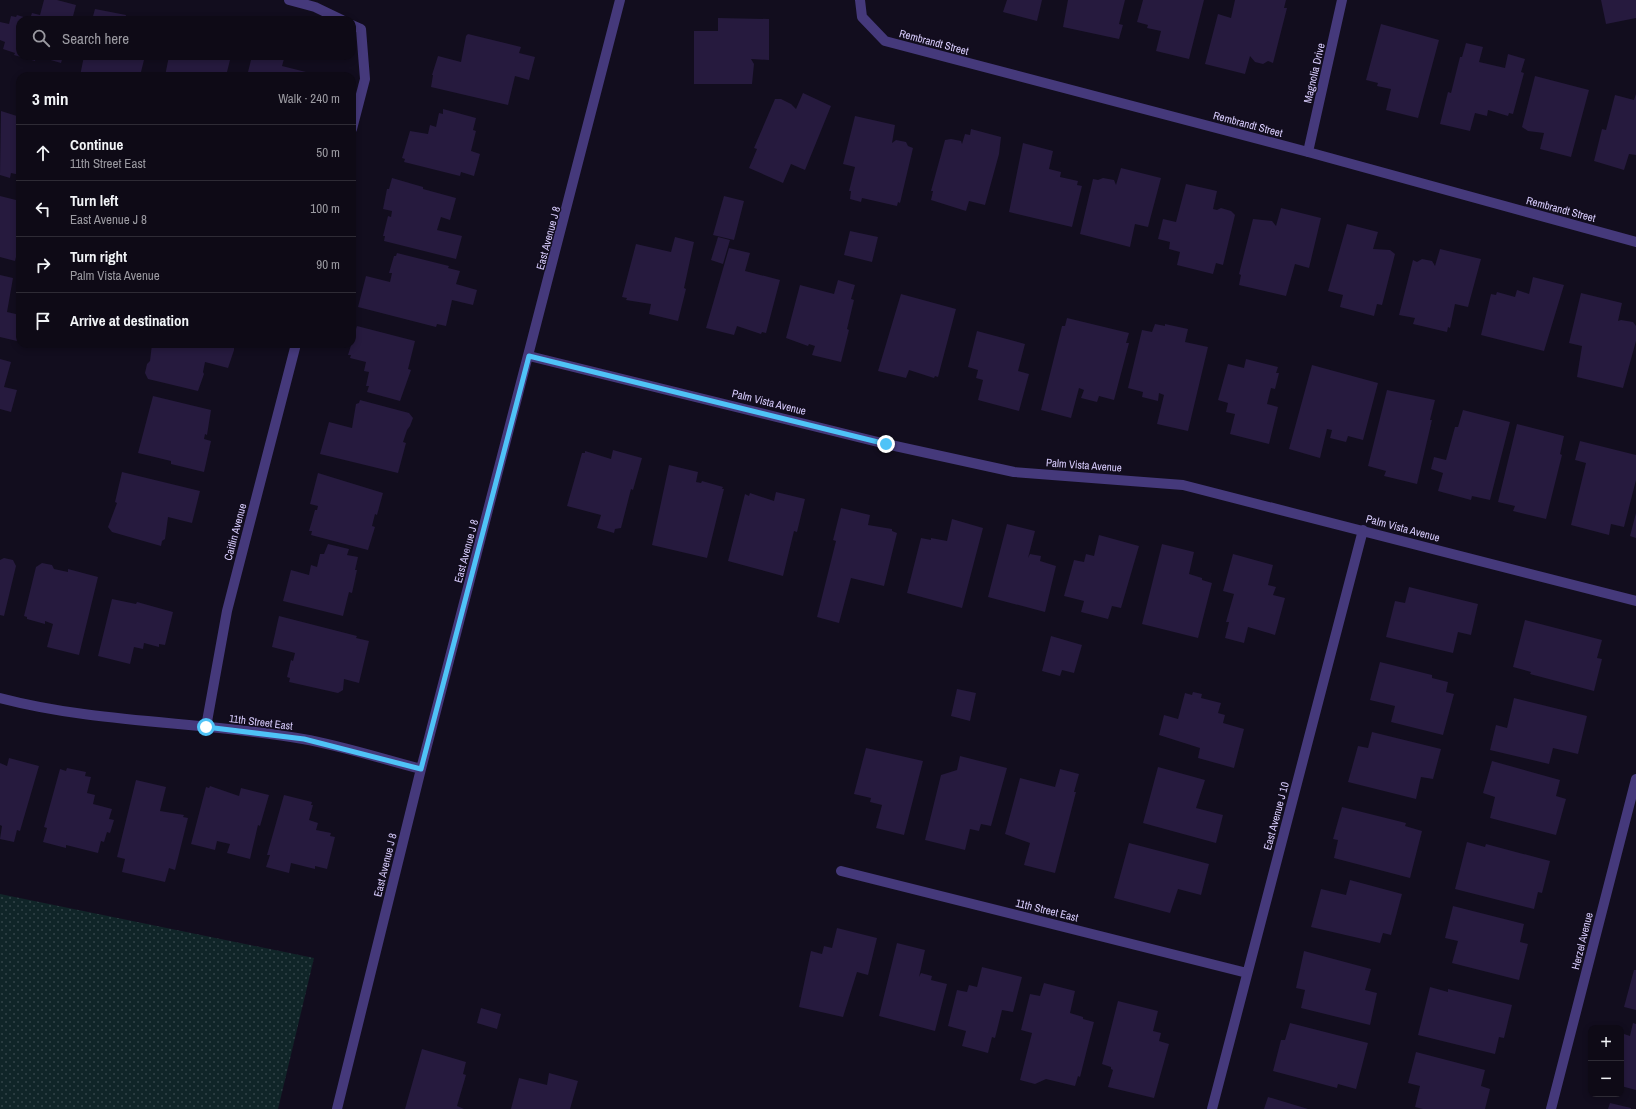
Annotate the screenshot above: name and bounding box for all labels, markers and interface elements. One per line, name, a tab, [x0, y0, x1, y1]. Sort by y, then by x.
search box	[16, 16, 356, 60]
street label: Rembrandt Street	[898, 26, 971, 58]
icon: search	[30, 27, 52, 49]
text: Search here	[62, 28, 129, 49]
street label: Magnolia Drive	[1300, 42, 1328, 104]
text: 3 min	[32, 87, 68, 110]
text: Walk · 240 m	[278, 90, 340, 107]
street label: Rembrandt Street	[1212, 108, 1285, 140]
text: Continue	[70, 134, 123, 155]
icon: ahead	[32, 142, 54, 164]
text: 50 m	[316, 144, 340, 161]
text: 11th Street East	[70, 155, 146, 172]
text: Turn left	[70, 190, 118, 211]
street label: Rembrandt Street	[1525, 193, 1598, 225]
icon: left	[32, 198, 54, 220]
text: 100 m	[310, 200, 340, 217]
street label: East Avenue J 8	[533, 205, 563, 271]
text: East Avenue J 8	[70, 211, 147, 228]
text: Turn right	[70, 246, 127, 267]
icon: right	[32, 254, 54, 276]
text: 90 m	[316, 256, 340, 273]
text: Palm Vista Avenue	[70, 267, 160, 284]
icon: arrive	[32, 310, 54, 332]
text: Arrive at destination	[70, 310, 189, 331]
street label: Palm Vista Avenue	[730, 386, 808, 418]
route end	[877, 435, 895, 453]
street label: Palm Vista Avenue	[1046, 455, 1122, 475]
street label: Caitlin Avenue	[221, 502, 249, 562]
street label: Palm Vista Avenue	[1365, 511, 1441, 545]
street label: East Avenue J 8	[451, 518, 481, 584]
street label: 11th Street East	[228, 711, 294, 733]
route start	[197, 718, 215, 736]
street label: East Avenue J 10	[1260, 780, 1292, 852]
street label: East Avenue J 8	[370, 832, 400, 898]
street label: 11th Street East	[1014, 895, 1080, 925]
street label: Herzel Avenue	[1568, 911, 1596, 971]
map controls	[1588, 1025, 1624, 1097]
button: +	[1588, 1025, 1624, 1061]
button: −	[1588, 1061, 1624, 1097]

